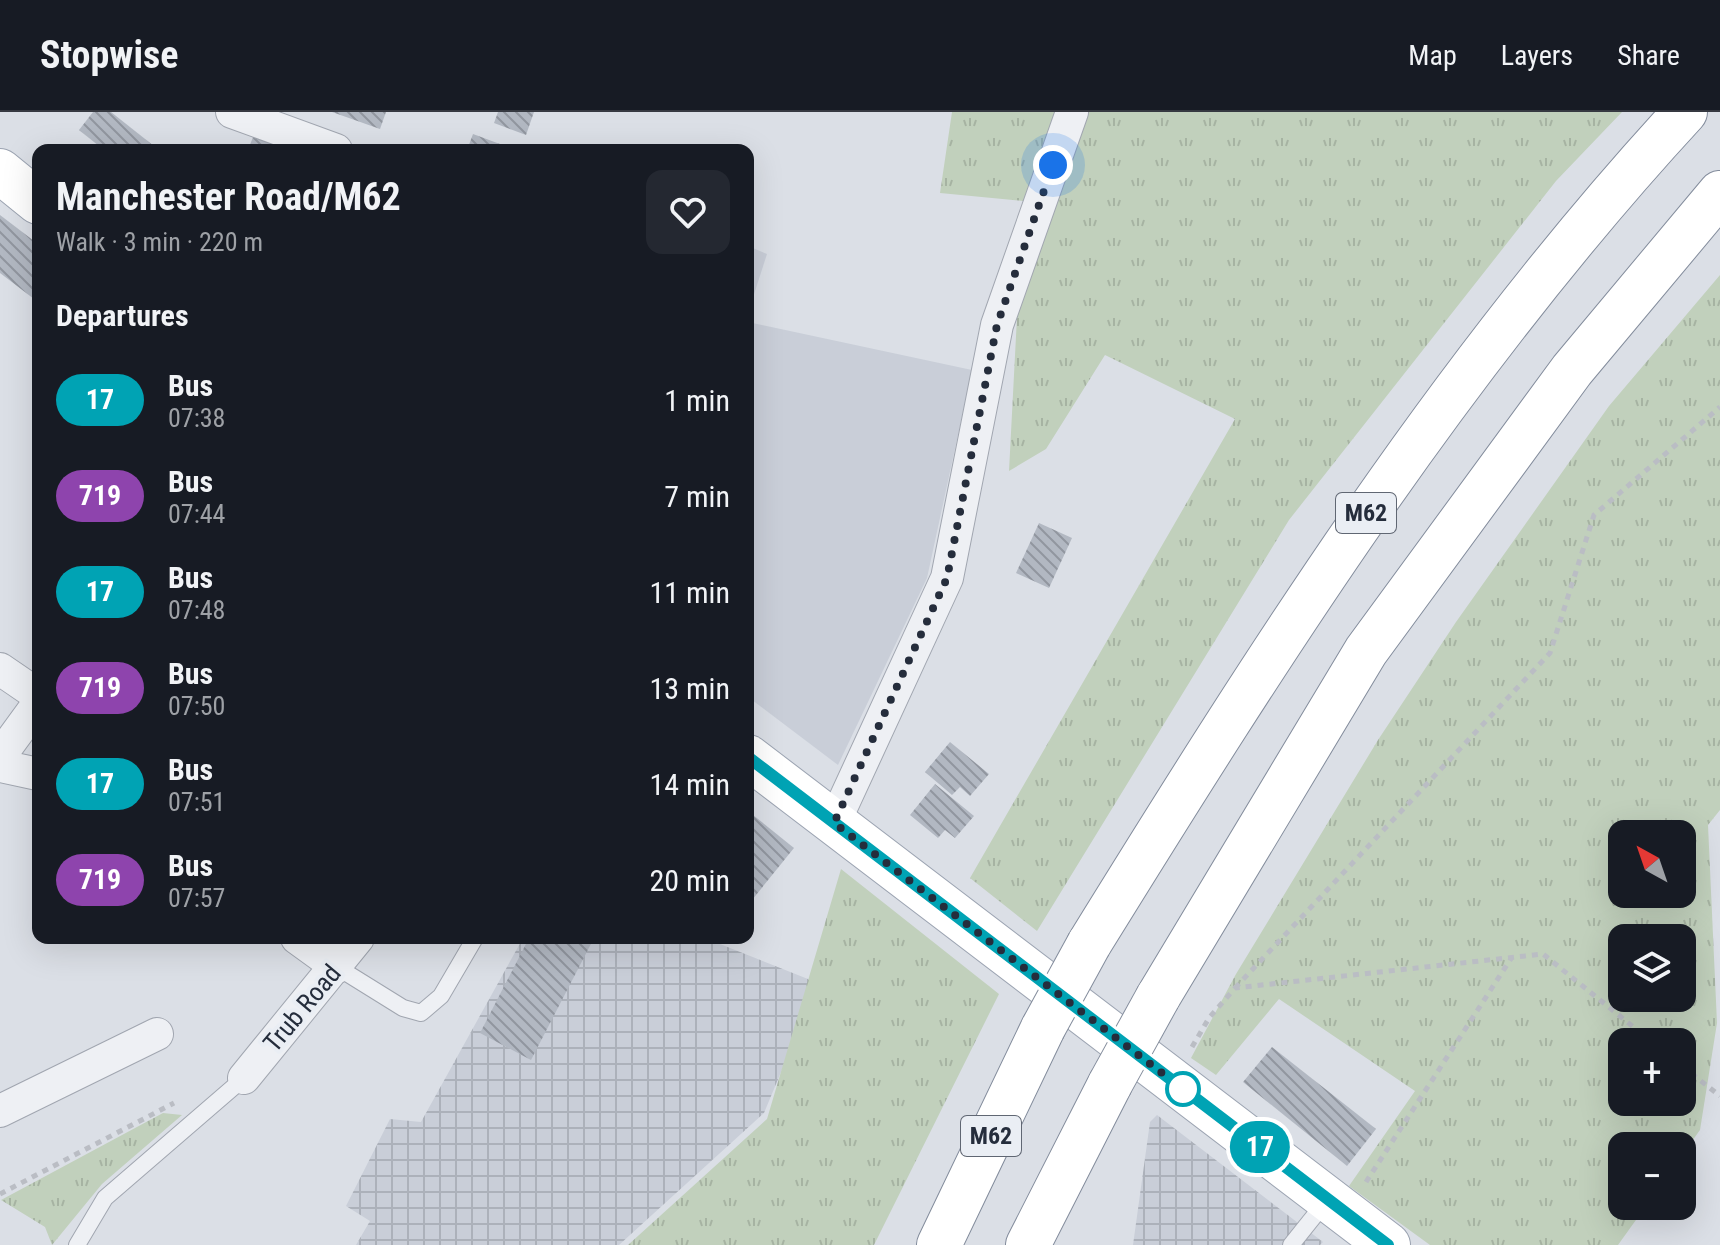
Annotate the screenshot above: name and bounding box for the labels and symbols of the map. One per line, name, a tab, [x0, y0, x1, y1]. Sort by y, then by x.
your location	[1033, 145, 1073, 185]
road number: M62	[1336, 493, 1396, 533]
north arrow	[1608, 820, 1696, 908]
street label: Trub Road	[257, 958, 347, 1058]
unlabelled marker	[1166, 1072, 1200, 1106]
road number: M62	[961, 1116, 1021, 1156]
line badge: 17	[1224, 1121, 1296, 1173]

